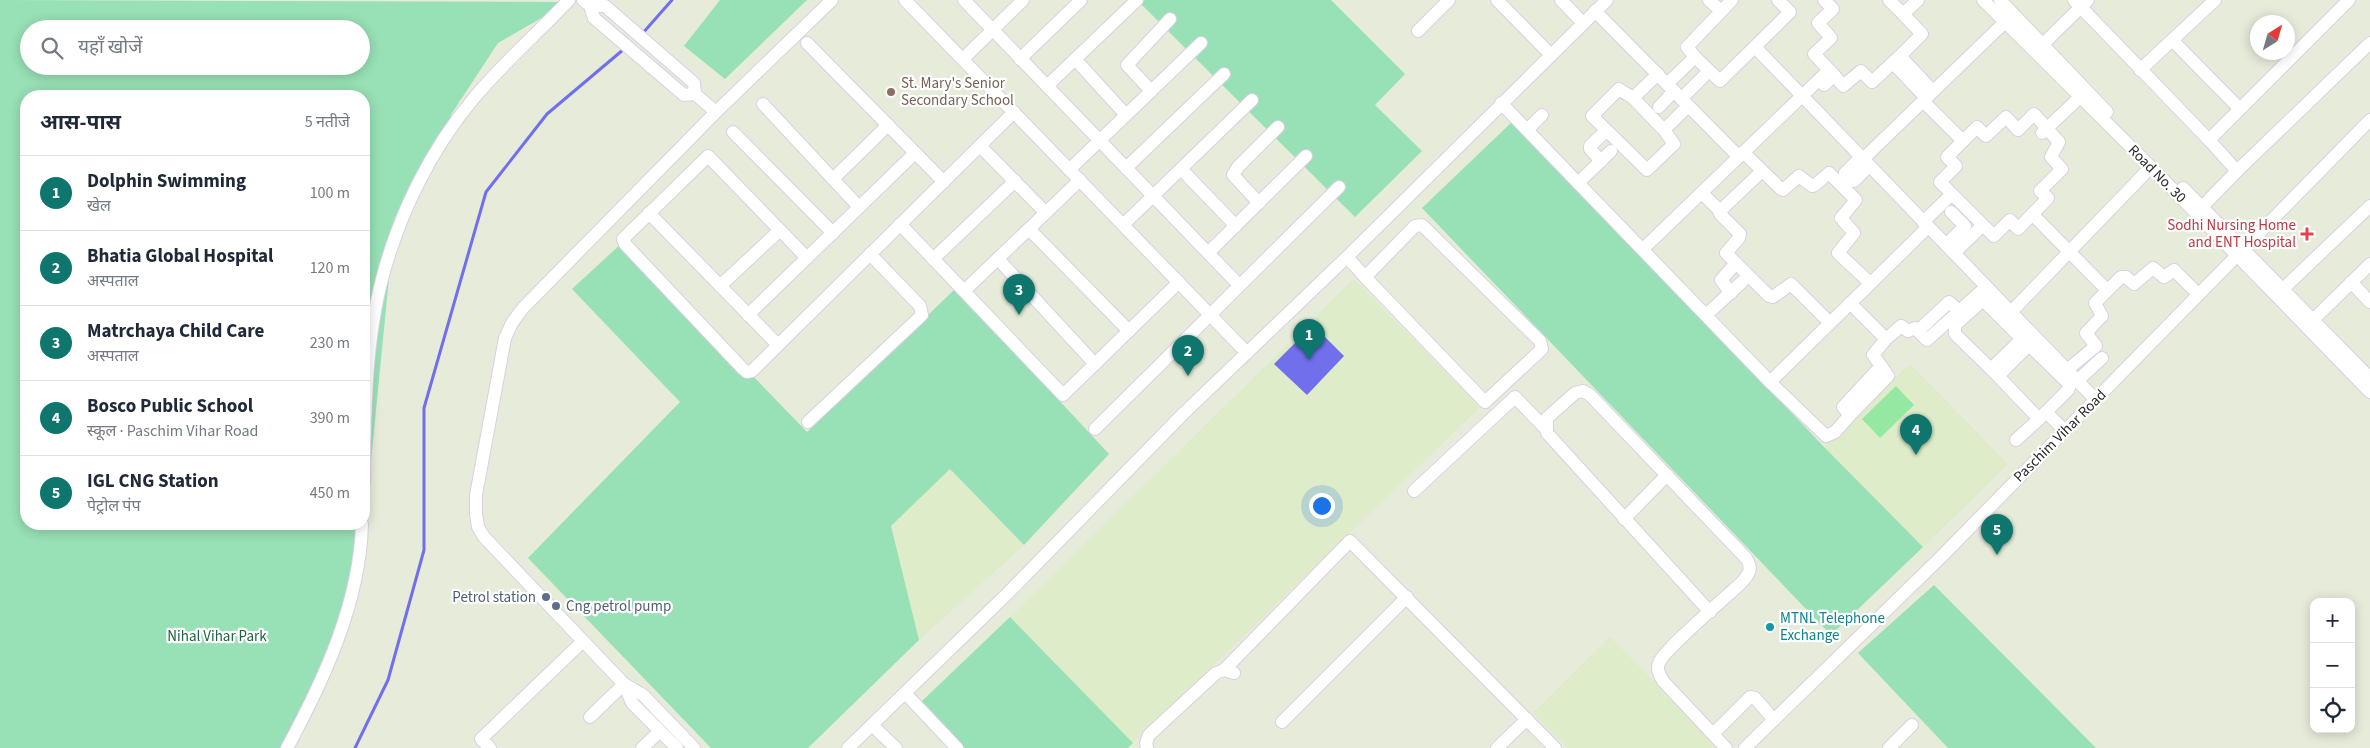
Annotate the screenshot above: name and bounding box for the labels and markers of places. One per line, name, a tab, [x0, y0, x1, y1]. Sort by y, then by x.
place label: St. Mary's Senior Secondary School	[901, 73, 1014, 111]
marker: St. Mary's Senior Secondary School	[885, 86, 897, 98]
place label: Sodhi Nursing Home and ENT Hospital	[2167, 215, 2296, 253]
marker: Sodhi Nursing Home and ENT Hospital	[2300, 227, 2314, 241]
pin: 3	[1003, 274, 1035, 315]
pin: 1	[1293, 319, 1325, 360]
pin: 2	[1172, 335, 1204, 376]
pin: 4	[1900, 414, 1932, 455]
pin: 5	[1981, 514, 2013, 555]
place label: Petrol station	[452, 587, 536, 608]
marker: Petrol station	[540, 591, 552, 603]
place label: Cng petrol pump	[566, 596, 671, 617]
marker: Cng petrol pump	[550, 600, 562, 612]
place label: MTNL Telephone Exchange	[1780, 608, 1885, 646]
marker: MTNL Telephone Exchange	[1764, 621, 1776, 633]

